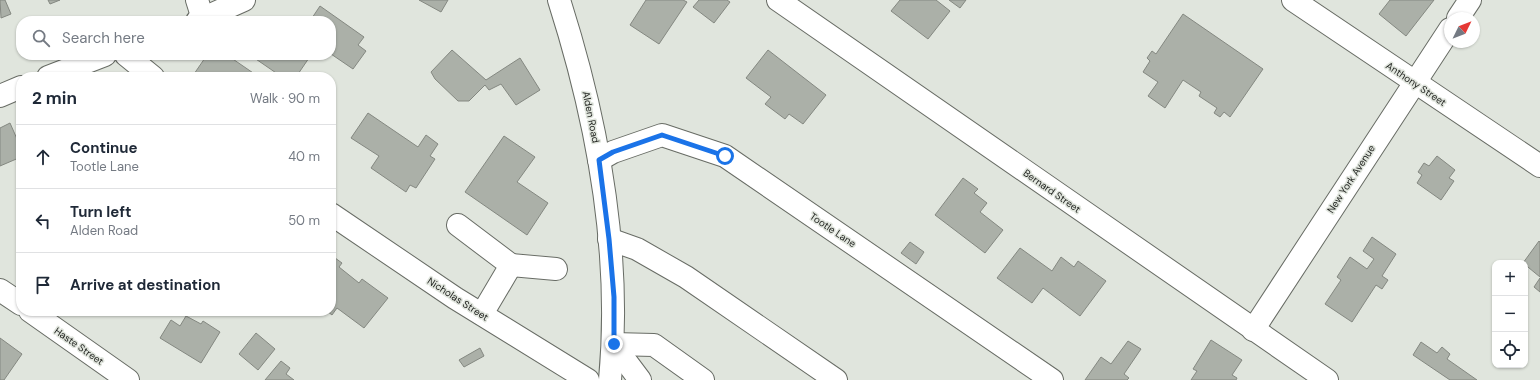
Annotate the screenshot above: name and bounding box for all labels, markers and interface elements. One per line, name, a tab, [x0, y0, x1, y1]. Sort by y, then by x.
north arrow	[1444, 12, 1480, 48]
search box	[16, 16, 336, 60]
icon: search	[30, 27, 52, 49]
text: Search here	[62, 28, 145, 48]
street label: Anthony Street	[1383, 59, 1449, 109]
text: 2 min	[32, 87, 77, 109]
text: Walk · 90 m	[250, 90, 320, 107]
street label: Alden Road	[580, 90, 602, 144]
text: Continue	[70, 138, 138, 158]
street label: New York Avenue	[1324, 142, 1378, 216]
icon: ahead	[32, 146, 54, 168]
route start	[716, 147, 734, 165]
text: 40 m	[288, 148, 320, 165]
text: Tootle Lane	[70, 158, 139, 175]
street label: Bernard Street	[1021, 166, 1083, 216]
text: Turn left	[70, 202, 131, 222]
icon: left	[32, 210, 54, 232]
street label: Tootle Lane	[807, 210, 859, 250]
text: 50 m	[288, 212, 320, 229]
text: Alden Road	[70, 222, 138, 239]
map controls	[1492, 260, 1528, 368]
button: +	[1492, 260, 1528, 296]
icon: arrive	[32, 274, 54, 296]
street label: Nicholas Street	[425, 274, 491, 324]
text: Arrive at destination	[70, 275, 221, 295]
button: −	[1492, 296, 1528, 332]
street label: Haste Street	[52, 324, 106, 368]
button: locate	[1492, 332, 1528, 368]
route end	[605, 335, 623, 353]

